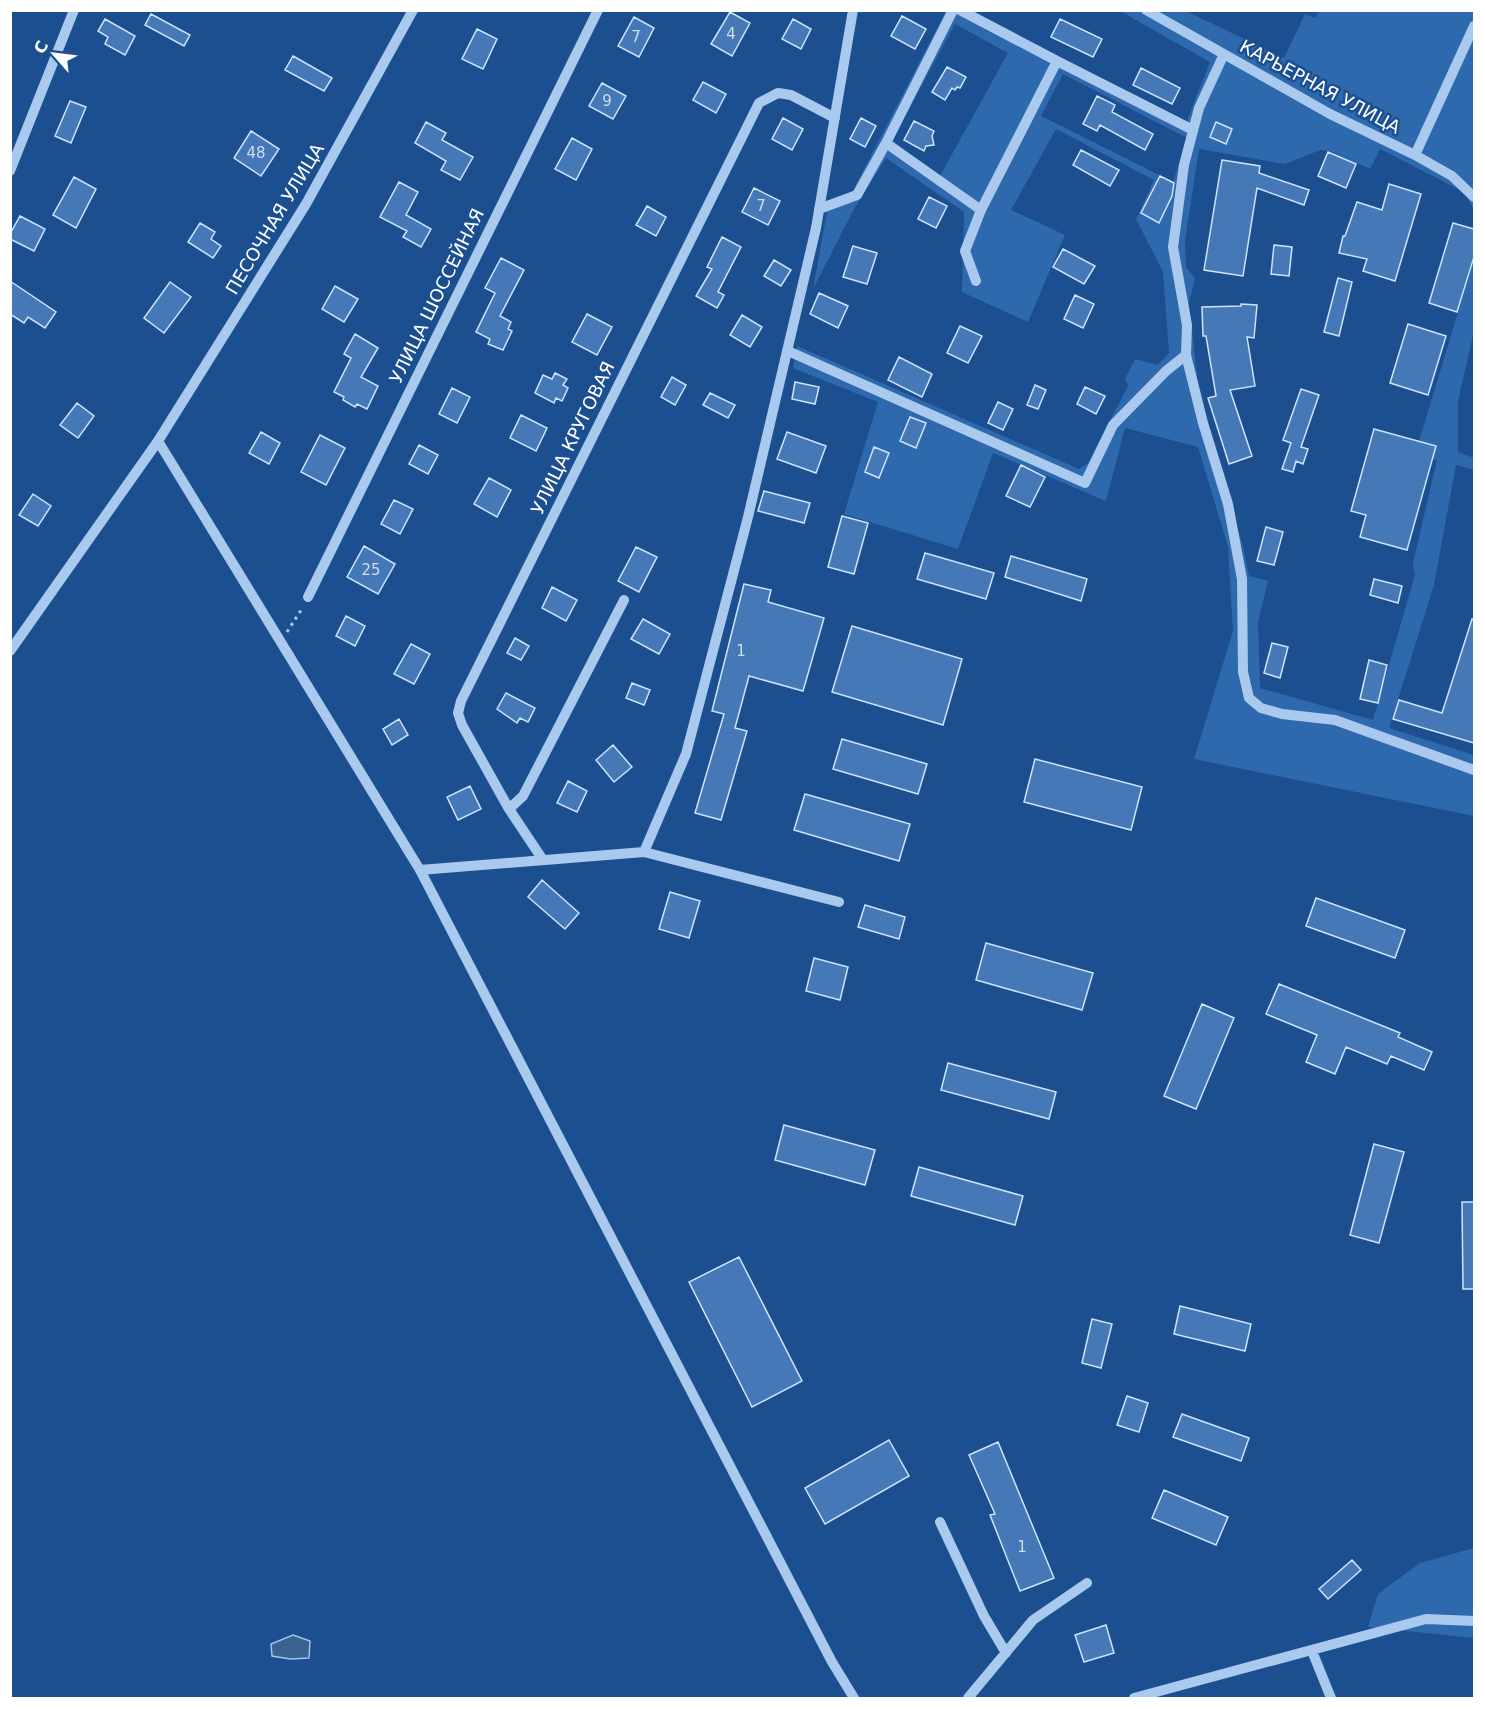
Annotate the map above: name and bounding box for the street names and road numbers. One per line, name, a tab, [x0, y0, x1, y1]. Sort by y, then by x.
street label: КАРЬЕРНАЯ УЛИЦА	[1236, 35, 1405, 138]
street label: ПЕСОЧНАЯ УЛИЦА	[221, 139, 328, 298]
street label: УЛИЦА ШОССЕЙНАЯ	[385, 205, 488, 387]
street label: УЛИЦА КРУГОВАЯ	[527, 358, 619, 517]

